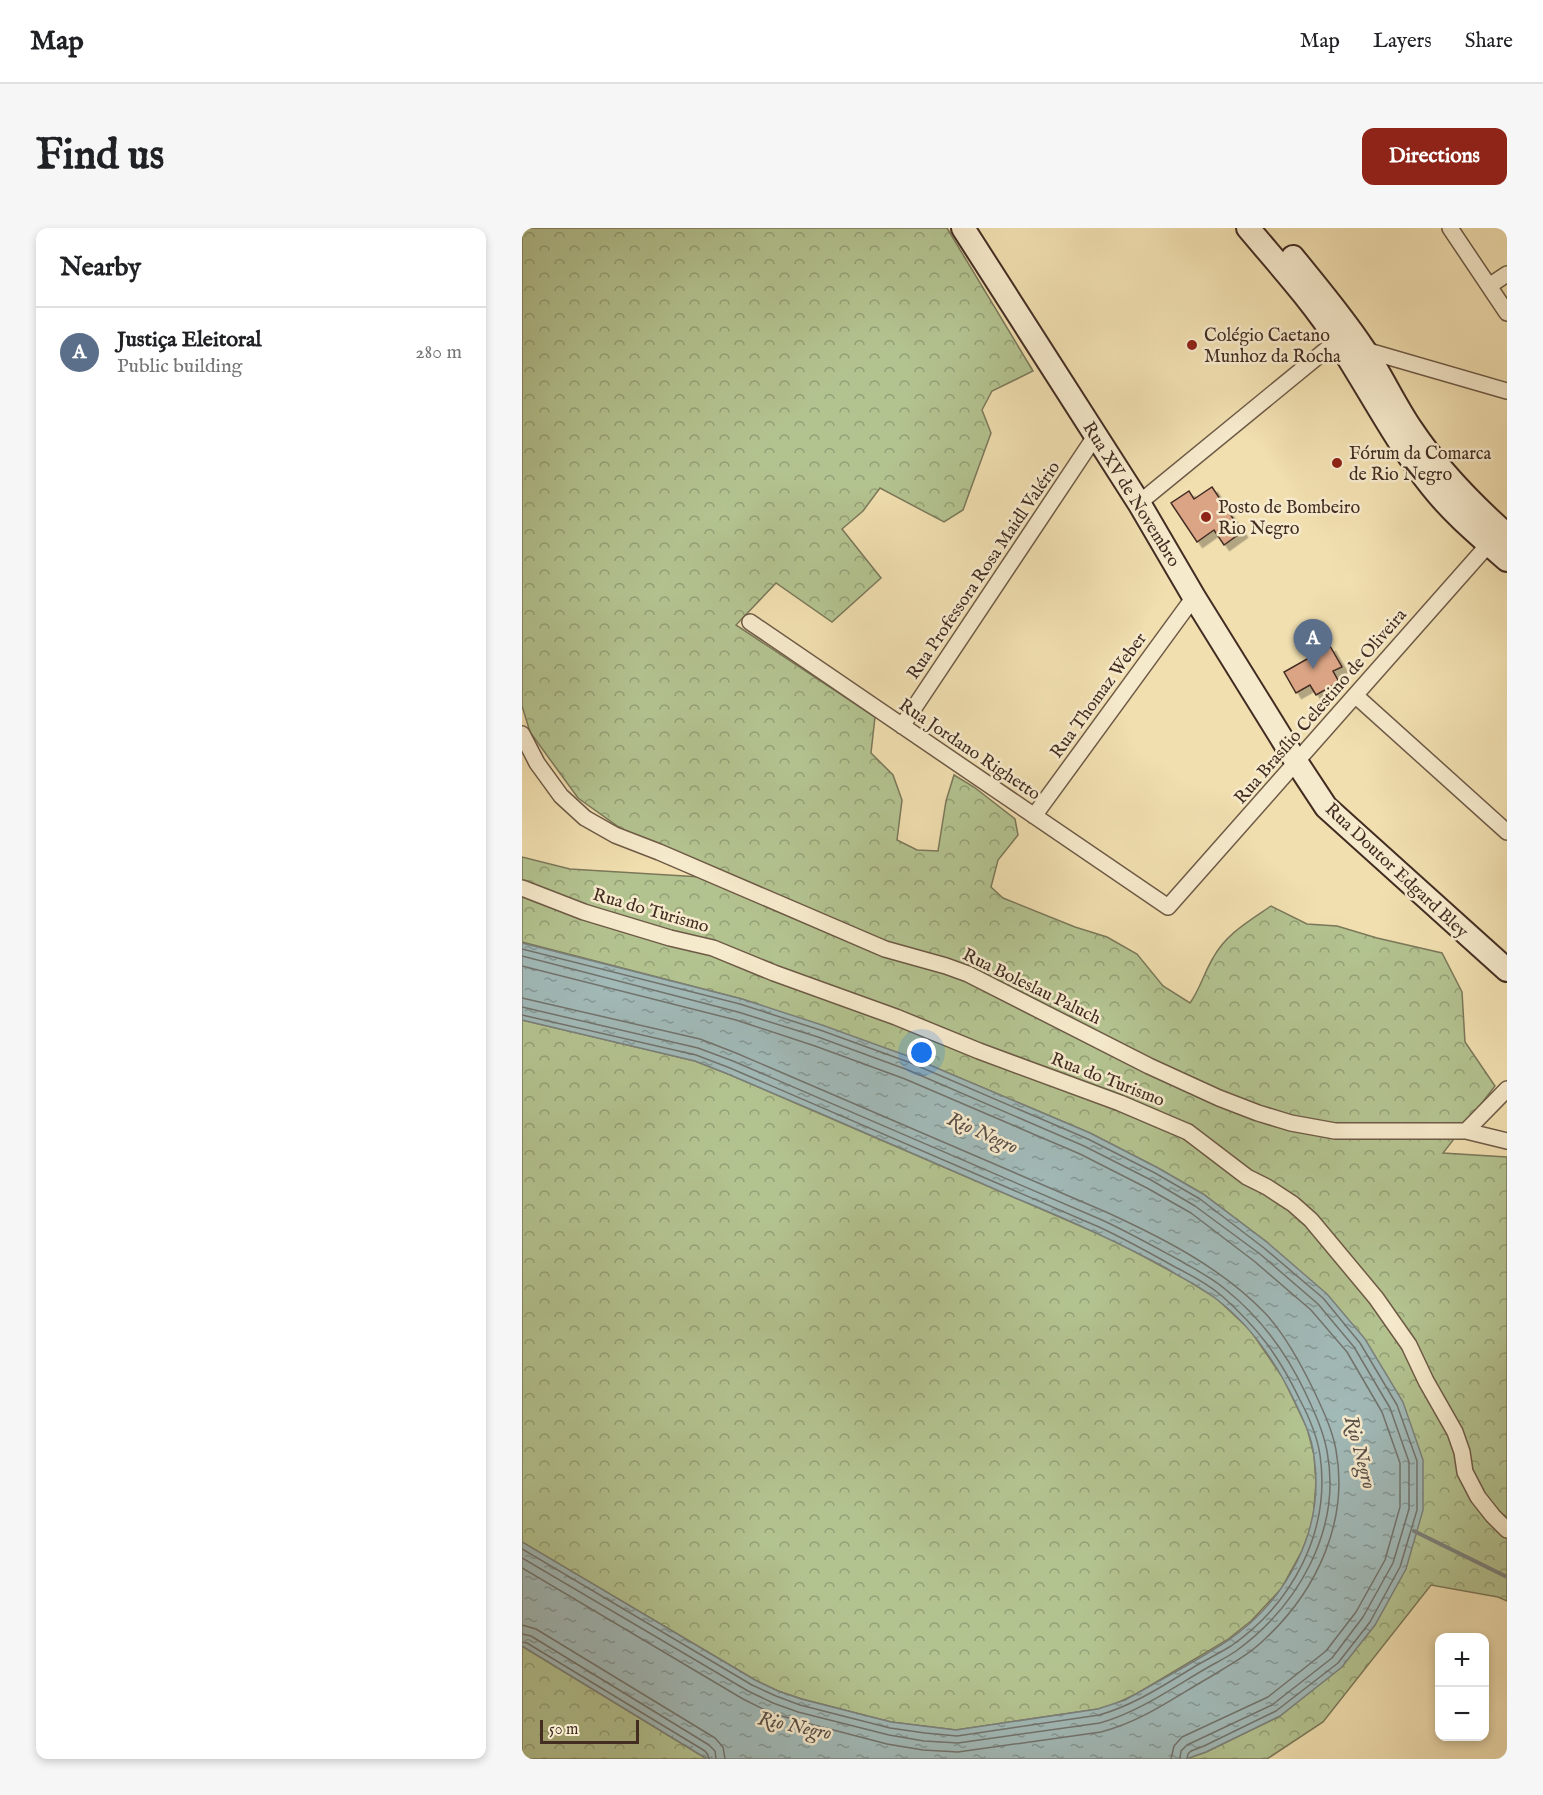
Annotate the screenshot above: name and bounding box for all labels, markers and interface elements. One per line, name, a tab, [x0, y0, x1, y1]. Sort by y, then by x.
text: Map	[30, 24, 84, 59]
text: Map	[1300, 28, 1340, 55]
text: Layers	[1373, 28, 1432, 55]
text: Share	[1465, 28, 1513, 55]
button: Directions	[1362, 128, 1507, 185]
text: Find us	[36, 130, 164, 183]
text: Nearby	[60, 251, 141, 284]
place label: Colégio Caetano Munhoz da Rocha	[1204, 325, 1341, 369]
text: Justiça Eleitoral	[117, 326, 262, 354]
marker: Colégio Caetano Munhoz da Rocha	[1185, 338, 1199, 352]
text: A	[73, 340, 86, 365]
text: 280 m	[415, 340, 462, 365]
text: Public building	[117, 354, 242, 379]
street label: Rua XV de Novembro	[1077, 418, 1185, 572]
place label: Fórum da Comarca de Rio Negro	[1349, 443, 1492, 487]
marker: Fórum da Comarca de Rio Negro	[1330, 456, 1344, 470]
street label: Rua Professora Rosa Maidl Valério	[902, 457, 1066, 684]
place label: Posto de Bombeiro Rio Negro	[1218, 497, 1360, 541]
marker: Posto de Bombeiro Rio Negro	[1199, 510, 1213, 524]
street label: Rua Brasílio Celestino de Oliveira	[1230, 604, 1413, 810]
pin: A	[1294, 620, 1332, 669]
street label: Rua Thomaz Weber	[1046, 628, 1153, 763]
street label: Rua Jordano Righetto	[894, 694, 1045, 806]
street label: Rua Doutor Edgard Bley	[1319, 799, 1473, 944]
street label: Rua do Turismo	[590, 884, 712, 939]
street label: Rua Boleslau Paluch	[958, 944, 1105, 1031]
your location	[907, 1038, 936, 1067]
street label: Rua do Turismo	[1047, 1048, 1168, 1113]
water label: Rio Negro	[943, 1107, 1022, 1161]
water label: Rio Negro	[1337, 1413, 1381, 1492]
map controls	[1435, 1633, 1489, 1741]
button: +	[1435, 1633, 1489, 1687]
button: −	[1435, 1687, 1489, 1741]
water label: Rio Negro	[755, 1706, 834, 1747]
scale bar	[540, 1717, 639, 1744]
text: 50 m	[549, 1720, 578, 1740]

